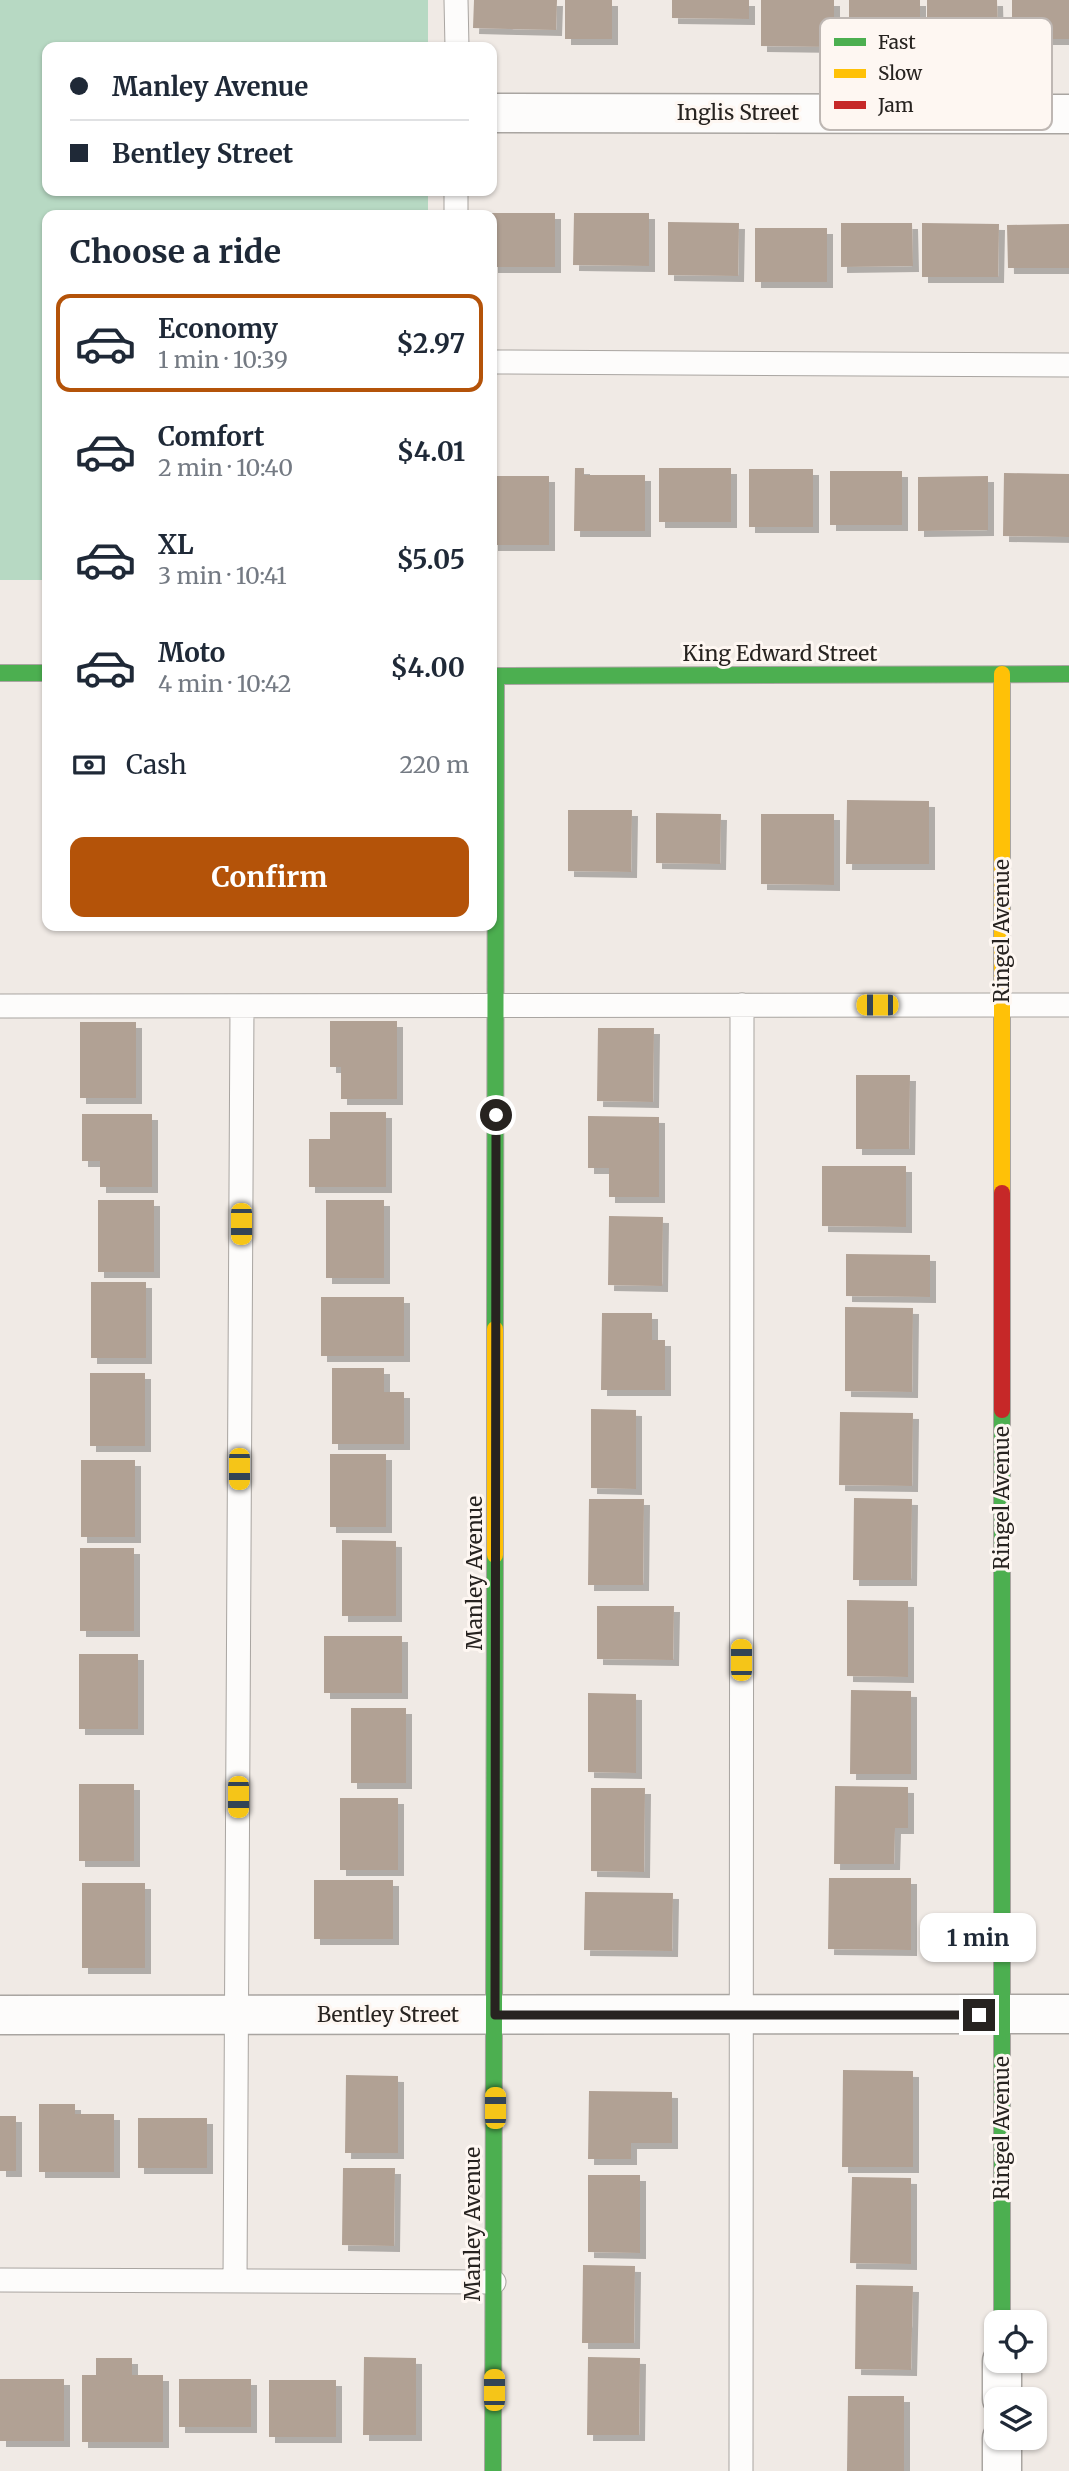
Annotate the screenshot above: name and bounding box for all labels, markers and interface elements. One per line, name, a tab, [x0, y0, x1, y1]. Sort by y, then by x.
legend	[820, 18, 1052, 130]
text: Fast	[878, 30, 916, 54]
text: Slow	[878, 61, 923, 85]
text: Manley Avenue	[112, 70, 308, 103]
text: Jam	[877, 93, 914, 117]
street label: Inglis Street	[677, 99, 799, 126]
text: Bentley Street	[112, 137, 293, 170]
text: Choose a ride	[70, 232, 281, 272]
icon: car	[74, 312, 137, 375]
text: Economy	[158, 312, 278, 345]
text: $2.97	[396, 327, 465, 360]
text: 1 min · 10:39	[158, 345, 288, 374]
icon: car	[74, 420, 137, 483]
text: Comfort	[158, 420, 264, 453]
text: $4.01	[397, 435, 465, 468]
text: 2 min · 10:40	[158, 453, 293, 482]
icon: car	[74, 528, 137, 591]
text: XL	[158, 528, 194, 561]
text: $5.05	[396, 543, 465, 576]
text: 3 min · 10:41	[158, 561, 287, 590]
icon: car	[74, 636, 137, 699]
text: Moto	[158, 636, 225, 669]
street label: King Edward Street	[683, 640, 877, 667]
text: $4.00	[390, 651, 465, 684]
text: 4 min · 10:42	[158, 669, 292, 698]
icon: cash	[70, 746, 108, 784]
text: Cash	[126, 748, 187, 781]
text: 220 m	[399, 750, 469, 779]
button: Confirm	[70, 837, 469, 917]
street label: Ringel Avenue	[988, 859, 1015, 1003]
car	[857, 995, 899, 1016]
route start	[480, 1099, 512, 1131]
car	[231, 1203, 252, 1245]
street label: Ringel Avenue	[988, 1426, 1015, 1570]
car	[229, 1448, 250, 1490]
street label: Manley Avenue	[461, 1496, 488, 1650]
car	[731, 1639, 752, 1681]
car	[228, 1776, 249, 1818]
callout: 1 min	[921, 1913, 1037, 1962]
text: 1 min	[947, 1923, 1009, 1952]
route end	[963, 1999, 995, 2031]
street label: Bentley Street	[317, 2001, 459, 2028]
street label: Ringel Avenue	[988, 2056, 1015, 2200]
car	[485, 2087, 506, 2129]
street label: Manley Avenue	[459, 2147, 486, 2301]
map controls	[984, 2310, 1047, 2450]
button: locate	[984, 2310, 1047, 2373]
car	[484, 2369, 505, 2411]
button: layers	[984, 2387, 1047, 2450]

